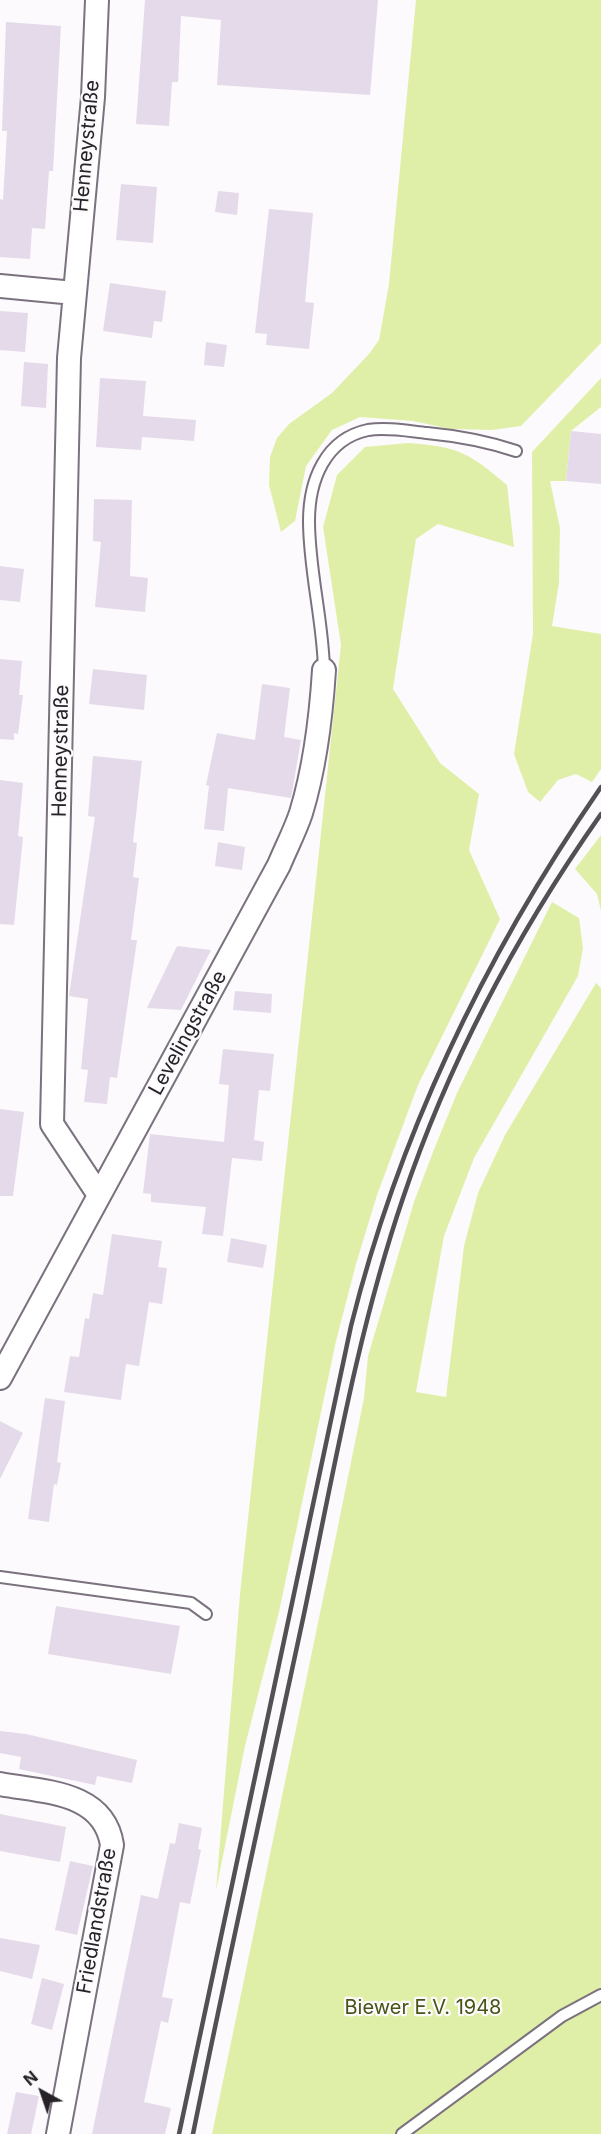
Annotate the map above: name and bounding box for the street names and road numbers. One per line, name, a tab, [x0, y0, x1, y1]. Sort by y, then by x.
street label: Henneystraße	[69, 79, 105, 213]
street label: Henneystraße	[48, 685, 74, 817]
street label: Levelingstraße	[144, 967, 232, 1099]
street label: Friedlandstraße	[72, 1846, 122, 1996]

